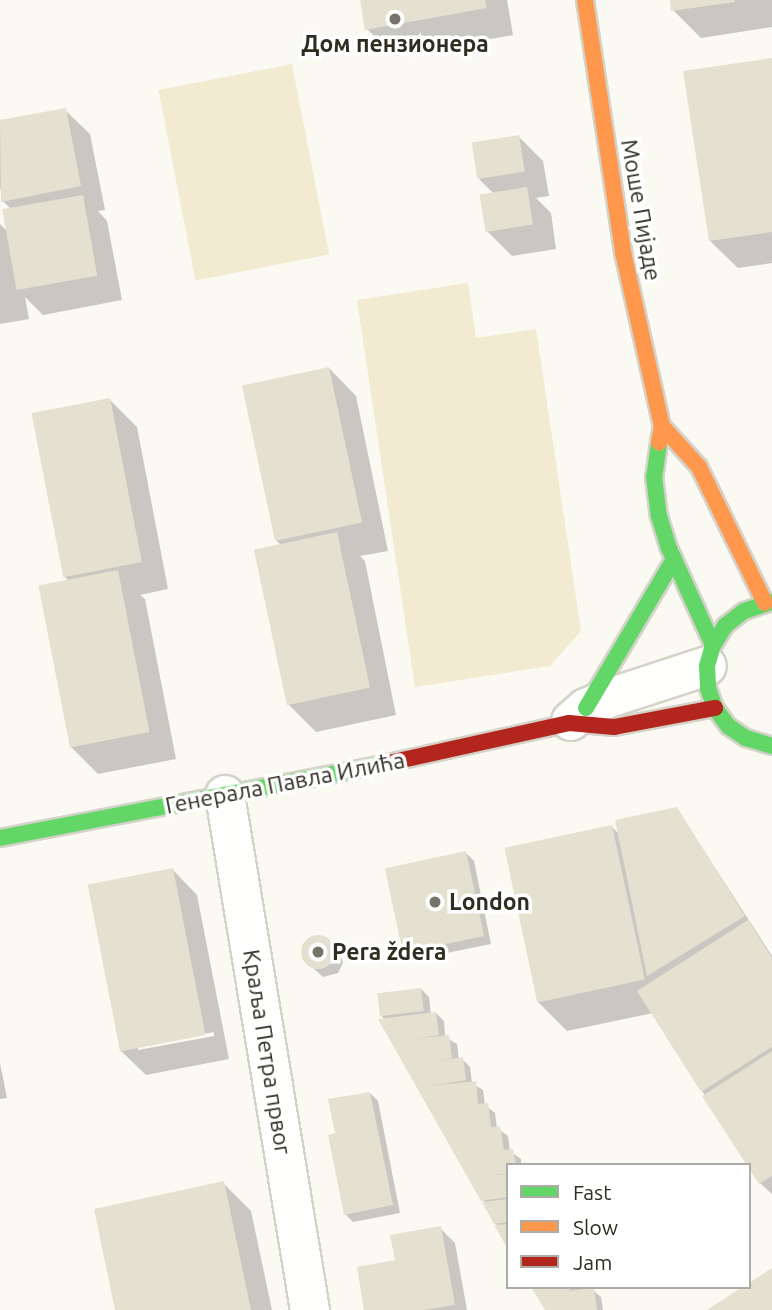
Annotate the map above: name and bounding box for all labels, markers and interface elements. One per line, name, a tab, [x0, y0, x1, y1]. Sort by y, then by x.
marker: Дом пензионера	[387, 11, 403, 27]
place label: Дом пензионера	[301, 30, 489, 58]
street label: Моше Пијаде	[615, 137, 667, 283]
street label: Генерала Павла Илића	[163, 746, 407, 820]
place label: London	[449, 888, 530, 916]
marker: London	[427, 894, 443, 910]
place label: Pera ždera	[332, 938, 446, 966]
marker: Pera ždera	[310, 944, 326, 960]
street label: Краља Петра првог	[237, 947, 297, 1157]
legend	[506, 1163, 751, 1289]
text: Fast	[573, 1180, 611, 1204]
text: Slow	[573, 1215, 618, 1239]
text: Jam	[573, 1250, 612, 1274]

